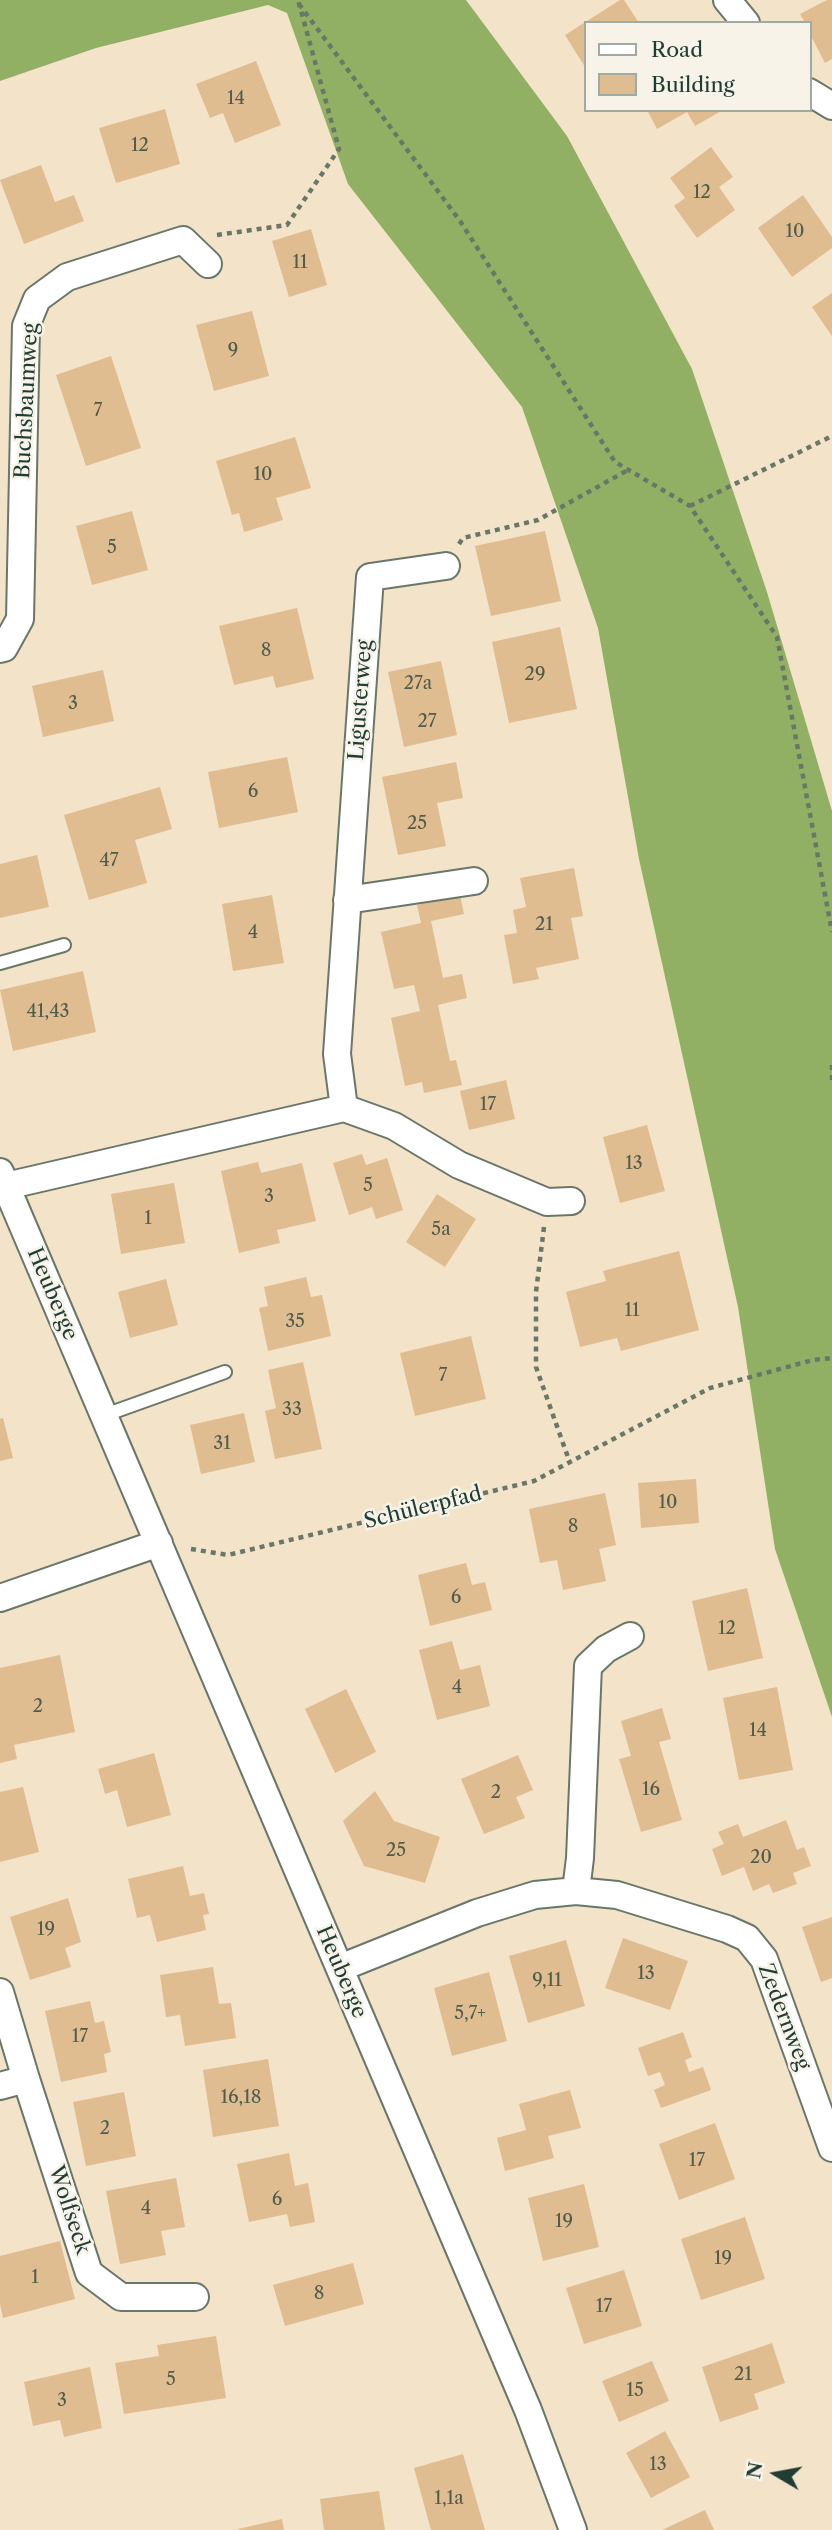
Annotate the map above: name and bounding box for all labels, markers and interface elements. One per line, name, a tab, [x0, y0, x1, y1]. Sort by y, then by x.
legend	[584, 21, 811, 112]
text: Road	[651, 37, 703, 62]
text: Building	[651, 72, 735, 97]
house number: 14	[227, 88, 245, 110]
house number: 12	[131, 135, 149, 157]
house number: 12	[693, 182, 711, 204]
house number: 10	[786, 221, 804, 243]
house number: 11	[292, 252, 308, 274]
street label: Buchsbaumweg	[10, 322, 44, 480]
house number: 9	[228, 340, 238, 362]
house number: 7	[94, 400, 102, 422]
house number: 10	[254, 464, 272, 486]
house number: 5	[107, 537, 117, 559]
street label: Ligusterweg	[344, 639, 378, 761]
house number: 8	[261, 640, 271, 662]
house number: 29	[525, 664, 545, 686]
house number: 27a	[404, 673, 432, 695]
house number: 3	[68, 693, 78, 715]
house number: 27	[417, 711, 437, 733]
house number: 6	[248, 781, 258, 803]
house number: 25	[407, 813, 427, 835]
house number: 47	[99, 850, 119, 872]
house number: 21	[535, 914, 553, 936]
house number: 4	[248, 922, 258, 944]
house number: 41,43	[26, 1001, 70, 1023]
house number: 17	[480, 1094, 496, 1116]
house number: 13	[625, 1153, 643, 1175]
house number: 5	[363, 1175, 373, 1197]
house number: 3	[264, 1186, 274, 1208]
house number: 1	[144, 1208, 152, 1230]
house number: 5a	[431, 1219, 451, 1241]
street label: Heuberge	[21, 1244, 83, 1344]
house number: 11	[624, 1300, 640, 1322]
house number: 35	[285, 1311, 305, 1333]
house number: 7	[439, 1365, 447, 1387]
house number: 33	[282, 1399, 302, 1421]
house number: 31	[213, 1433, 231, 1455]
street label: Schülerpfad	[361, 1481, 485, 1535]
house number: 10	[659, 1492, 677, 1514]
house number: 8	[568, 1516, 578, 1538]
house number: 6	[451, 1587, 461, 1609]
house number: 12	[718, 1618, 736, 1640]
house number: 4	[452, 1677, 462, 1699]
house number: 2	[33, 1696, 43, 1718]
house number: 14	[749, 1720, 767, 1742]
house number: 16	[642, 1779, 660, 1801]
house number: 2	[491, 1782, 501, 1804]
house number: 25	[386, 1840, 406, 1862]
house number: 20	[750, 1847, 772, 1869]
house number: 19	[37, 1919, 55, 1941]
street label: Heuberge	[310, 1922, 372, 2022]
street label: Zedernweg	[752, 1960, 816, 2074]
house number: 13	[637, 1963, 655, 1985]
house number: 9,11	[532, 1970, 562, 1992]
house number: 5,7+	[454, 2003, 486, 2025]
house number: 17	[72, 2026, 88, 2048]
house number: 16,18	[220, 2087, 262, 2109]
house number: 2	[100, 2118, 110, 2140]
house number: 17	[689, 2150, 705, 2172]
street label: Wolfseck	[43, 2162, 95, 2258]
house number: 6	[272, 2189, 282, 2211]
house number: 4	[141, 2198, 151, 2220]
house number: 19	[555, 2211, 573, 2233]
house number: 19	[714, 2248, 732, 2270]
house number: 1	[31, 2267, 39, 2289]
house number: 8	[314, 2283, 324, 2305]
house number: 17	[596, 2296, 612, 2318]
house number: 21	[734, 2364, 752, 2386]
house number: 5	[166, 2369, 176, 2391]
house number: 15	[626, 2380, 644, 2402]
house number: 3	[57, 2390, 67, 2412]
north arrow	[741, 2439, 811, 2509]
house number: 13	[649, 2454, 667, 2476]
text: N	[742, 2460, 768, 2480]
house number: 1,1a	[434, 2488, 464, 2510]

